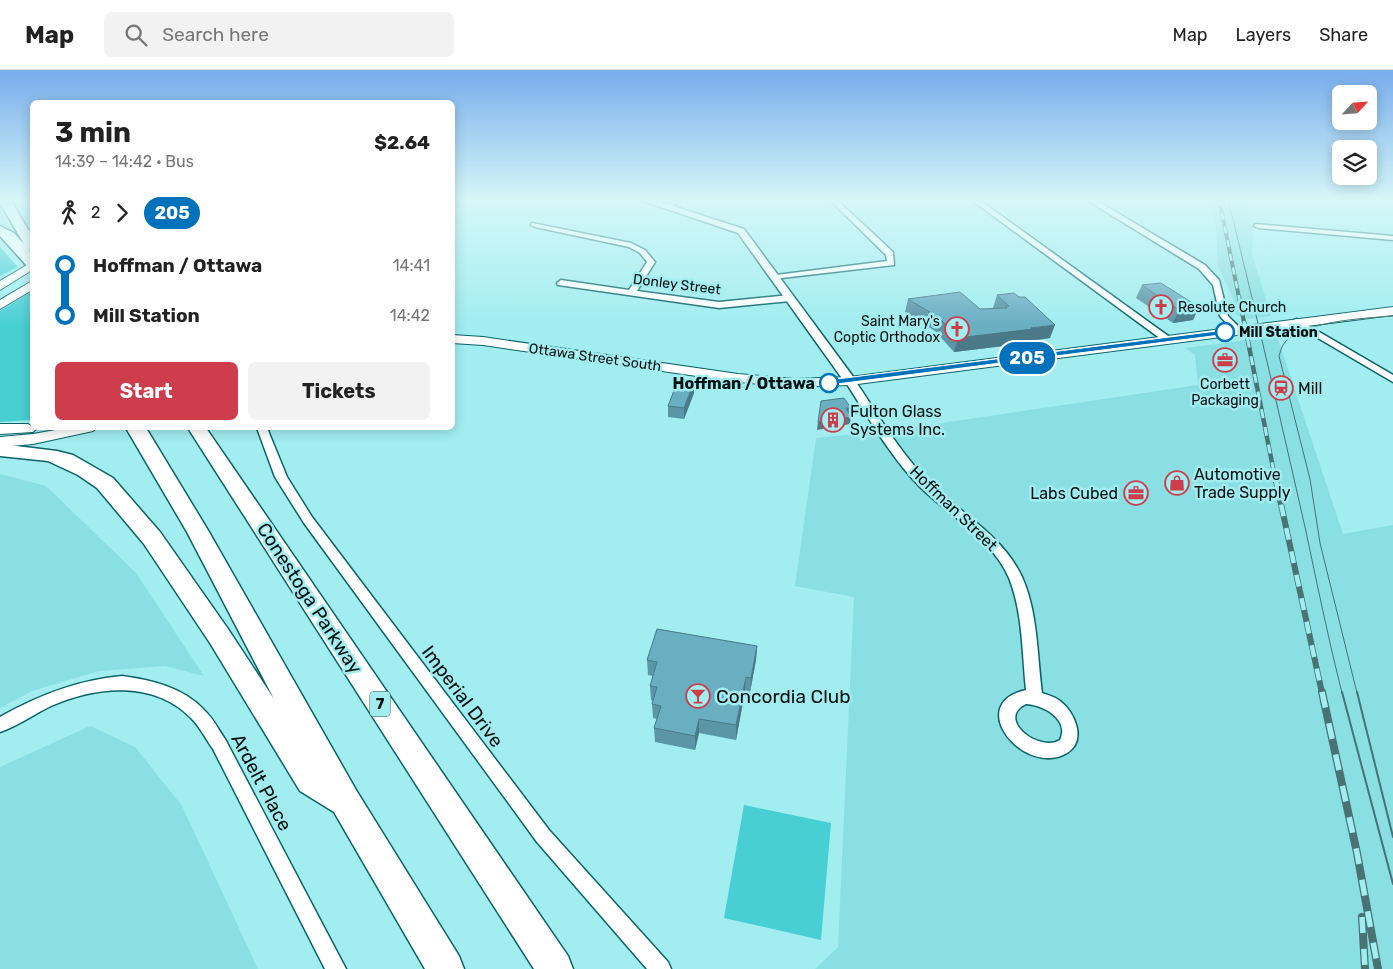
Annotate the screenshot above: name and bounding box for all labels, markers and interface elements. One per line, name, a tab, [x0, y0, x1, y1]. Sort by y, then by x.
search box	[104, 12, 454, 57]
text: Map	[25, 21, 74, 49]
icon: search	[122, 21, 150, 49]
text: Search here	[162, 23, 269, 46]
text: Map	[1173, 24, 1208, 46]
text: Layers	[1236, 24, 1291, 46]
text: Share	[1319, 24, 1368, 46]
north arrow	[1332, 85, 1378, 130]
map controls	[1332, 85, 1377, 185]
text: 3 min	[55, 116, 131, 149]
text: $2.64	[374, 131, 430, 154]
button: layers	[1332, 140, 1377, 185]
text: 14:39 – 14:42 · Bus	[55, 152, 194, 171]
icon: walk	[55, 199, 83, 227]
icon: forward	[108, 199, 136, 227]
text: 205	[154, 202, 190, 224]
text: 2	[91, 203, 100, 222]
text: Hoffman / Ottawa	[93, 254, 262, 277]
text: 14:41	[393, 256, 430, 275]
street label: Donley Street	[632, 271, 722, 298]
church icon: Resolute Church	[1148, 294, 1174, 320]
place label: Resolute Church	[1178, 299, 1286, 316]
text: Mill Station	[93, 304, 200, 327]
text: 14:42	[390, 306, 430, 325]
place label: Saint Mary's Coptic Orthodox	[834, 313, 940, 346]
church icon: Saint Mary's Coptic Orthodox	[944, 316, 970, 342]
marker: Mill Station	[1215, 322, 1235, 342]
place label: Mill Station	[1239, 324, 1318, 341]
street label: Ottawa Street South	[528, 340, 662, 375]
line badge: 205	[998, 342, 1056, 374]
text: 205	[1009, 347, 1045, 369]
office icon: Corbett Packaging	[1212, 347, 1238, 373]
button: Start	[55, 362, 238, 420]
button: Tickets	[248, 362, 430, 420]
marker: Hoffman / Ottawa	[819, 373, 839, 393]
place label: Hoffman / Ottawa	[673, 374, 815, 393]
station icon: Mill	[1268, 375, 1294, 401]
place label: Corbett Packaging	[1191, 376, 1259, 409]
place label: Mill	[1298, 379, 1322, 398]
place label: Fulton Glass Systems Inc.	[850, 402, 945, 439]
building icon: Fulton Glass Systems Inc.	[820, 407, 846, 433]
street label: Hoffman Street	[906, 462, 1001, 555]
place label: Automotive Trade Supply	[1194, 465, 1291, 502]
shop icon: Automotive Trade Supply	[1164, 470, 1190, 496]
office icon: Labs Cubed	[1123, 480, 1149, 506]
place label: Labs Cubed	[1030, 484, 1118, 503]
street label: Conestoga Parkway	[252, 518, 367, 678]
street label: Imperial Drive	[417, 641, 508, 752]
bar icon: Concordia Club	[685, 683, 711, 709]
place label: Concordia Club	[716, 685, 851, 708]
road number: 7	[370, 692, 390, 716]
street label: Ardelt Place	[226, 730, 297, 835]

